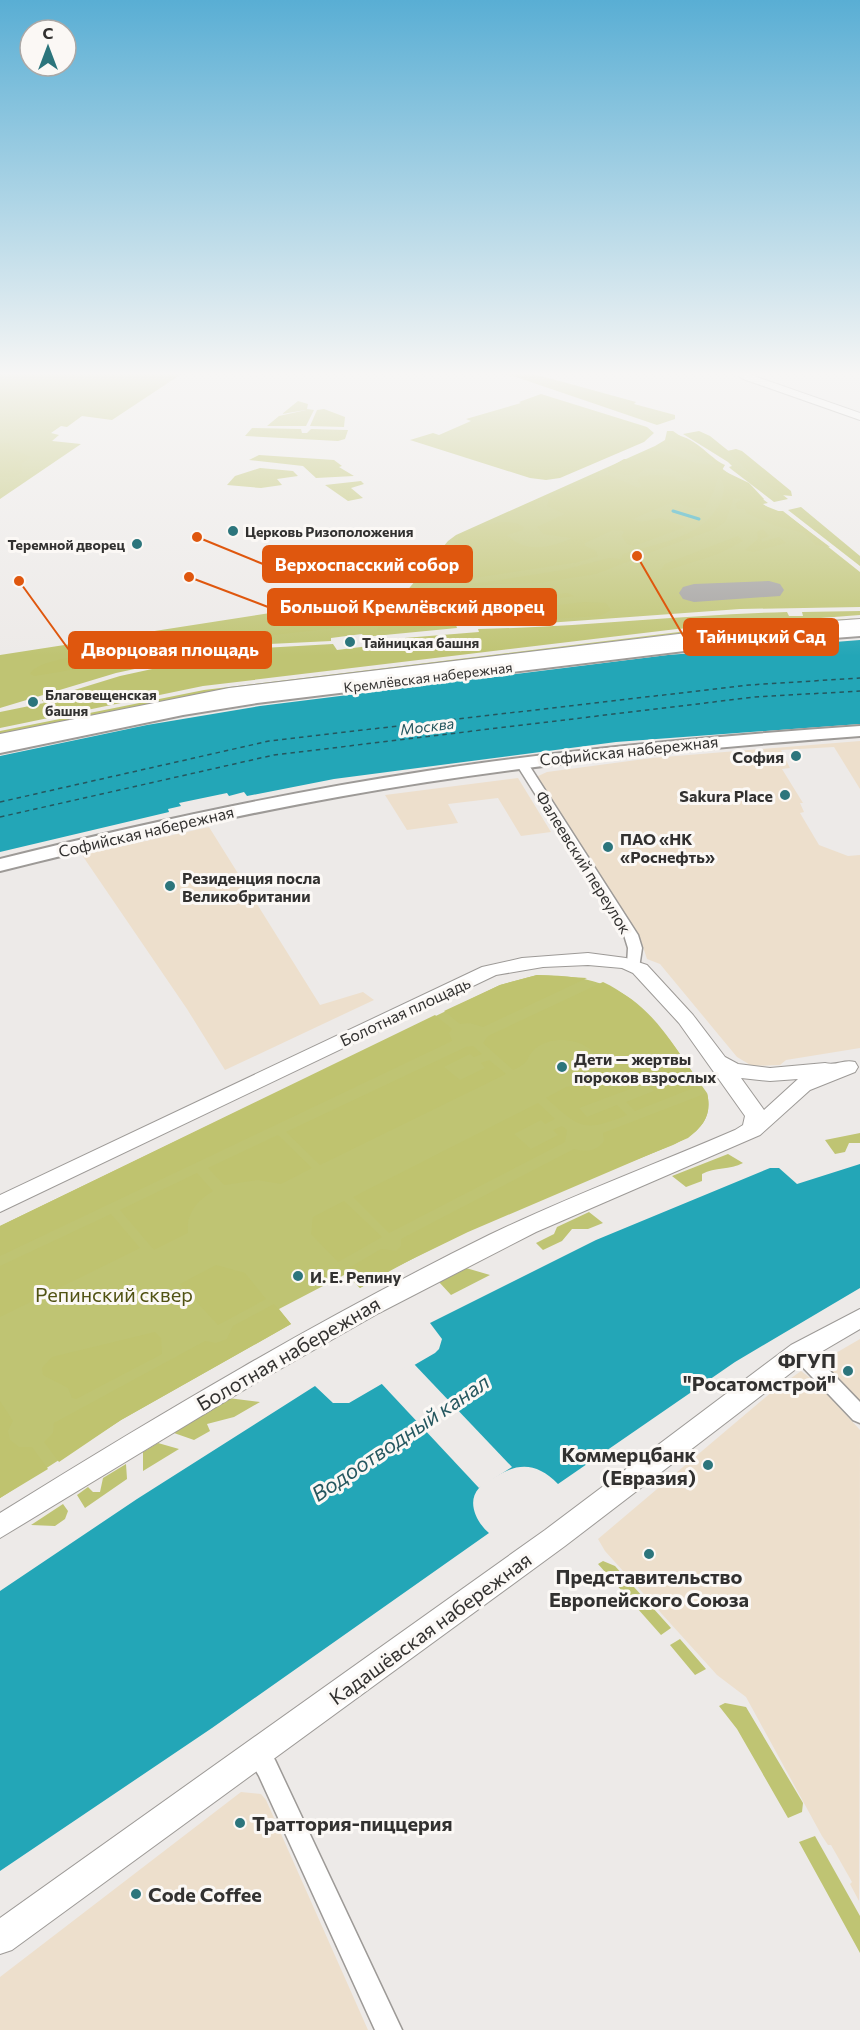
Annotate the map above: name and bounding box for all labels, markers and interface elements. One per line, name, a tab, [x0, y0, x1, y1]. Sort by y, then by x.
north arrow	[18, 18, 78, 78]
text: С	[43, 23, 54, 42]
place label: Церковь Ризоположения	[245, 523, 413, 540]
marker: Церковь Ризоположения	[226, 524, 240, 538]
place label: Теремной дворец	[8, 536, 125, 553]
marker: Теремной дворец	[130, 537, 144, 551]
callout: Верхоспасский собор	[263, 546, 472, 582]
text: Верхоспасский собор	[275, 553, 459, 575]
callout: Большой Кремлёвский дворец	[268, 589, 556, 625]
text: Большой Кремлёвский дворец	[280, 595, 544, 617]
callout: Тайницкий Сад	[684, 619, 838, 655]
text: Тайницкий Сад	[696, 625, 826, 647]
callout: Дворцовая площадь	[69, 632, 271, 668]
place label: Тайницкая башня	[362, 634, 479, 651]
marker: Тайницкая башня	[343, 635, 357, 649]
text: Дворцовая площадь	[81, 638, 259, 660]
street label: Кремлёвская набережная	[343, 658, 513, 696]
place label: Благовещенская башня	[45, 686, 157, 719]
marker: Благовещенская башня	[26, 695, 40, 709]
water label: Москва	[399, 714, 455, 738]
street label: Софийская набережная	[539, 731, 719, 769]
place label: София	[732, 747, 784, 766]
marker: София	[789, 749, 803, 763]
place label: Sakura Place	[679, 786, 773, 805]
street label: Фалеевский переулок	[532, 787, 636, 937]
marker: Sakura Place	[778, 788, 792, 802]
street label: Софийская набережная	[56, 802, 236, 860]
place label: ПАО «НК «Роснефть»	[620, 829, 715, 866]
marker: ПАО «НК «Роснефть»	[601, 840, 615, 854]
place label: Резиденция посла Великобритании	[182, 868, 321, 905]
marker: Резиденция посла Великобритании	[163, 879, 177, 893]
street label: Болотная площадь	[337, 972, 473, 1050]
place label: Дети — жертвы пороков взрослых	[574, 1049, 716, 1086]
marker: Дети — жертвы пороков взрослых	[555, 1060, 569, 1074]
place label: И. Е. Репину	[310, 1267, 402, 1286]
marker: И. Е. Репину	[291, 1269, 305, 1283]
park label: Репинский сквер	[35, 1282, 193, 1306]
street label: Болотная набережная	[192, 1291, 384, 1415]
place label: ФГУП "Росатомстрой"	[683, 1348, 836, 1395]
marker: ФГУП "Росатомстрой"	[841, 1364, 855, 1378]
water label: Водоотводный канал	[306, 1368, 494, 1506]
place label: Коммерцбанк (Евразия)	[562, 1442, 697, 1489]
marker: Коммерцбанк (Евразия)	[701, 1458, 715, 1472]
street label: Кадашёвская набережная	[324, 1547, 536, 1709]
marker: Представительство Европейского Союза	[642, 1547, 656, 1561]
place label: Представительство Европейского Союза	[549, 1564, 749, 1611]
place label: Траттория-пиццерия	[252, 1811, 453, 1835]
marker: Траттория-пиццерия	[233, 1816, 247, 1830]
place label: Code Coffee	[148, 1882, 262, 1906]
marker: Code Coffee	[129, 1887, 143, 1901]

